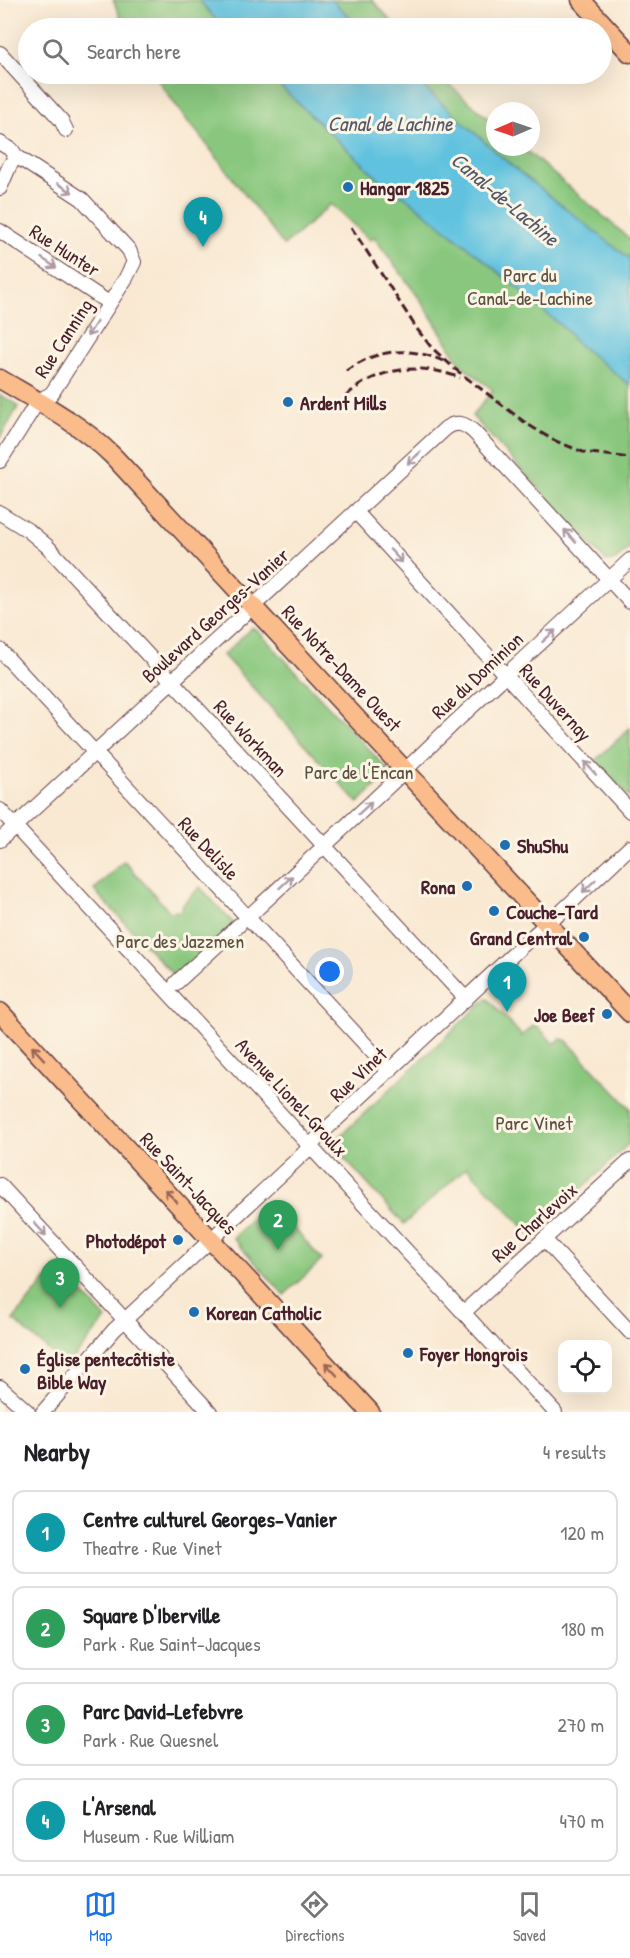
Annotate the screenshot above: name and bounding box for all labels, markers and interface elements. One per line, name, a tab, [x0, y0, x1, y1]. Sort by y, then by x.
search box	[18, 18, 612, 84]
icon: search	[39, 35, 72, 68]
text: Search here	[87, 36, 181, 66]
north arrow	[486, 102, 540, 156]
water label: Canal de Lachine	[328, 109, 454, 138]
water label: Canal-de-Lachine	[445, 145, 566, 254]
place label: Hangar 1825	[360, 174, 450, 202]
marker: Hangar 1825	[341, 180, 355, 194]
one-way arrow	[56, 182, 73, 194]
pin: 4	[184, 198, 222, 247]
street label: Rue Hunter	[25, 217, 106, 283]
one-way arrow	[40, 257, 57, 269]
park label: Parc du Canal-de-Lachine	[467, 261, 593, 311]
street label: Rue Canning	[27, 293, 99, 383]
one-way arrow	[86, 320, 98, 337]
place label: Ardent Mills	[300, 389, 387, 416]
marker: Ardent Mills	[281, 395, 295, 409]
one-way arrow	[407, 451, 422, 465]
one-way arrow	[563, 529, 577, 544]
street label: Boulevard Georges-Vanier	[136, 541, 295, 688]
one-way arrow	[388, 548, 403, 563]
street label: Rue Notre-Dame Ouest	[276, 599, 409, 738]
street label: Rue du Dominion	[425, 625, 529, 725]
one-way arrow	[541, 628, 556, 643]
street label: Rue Duvernay	[514, 657, 598, 747]
street label: Rue Workman	[208, 694, 294, 782]
park label: Parc de l'Encan	[305, 758, 414, 785]
one-way arrow	[583, 761, 597, 776]
one-way arrow	[358, 801, 373, 815]
street label: Rue Delisle	[173, 810, 245, 886]
place label: ShuShu	[517, 832, 569, 859]
marker: ShuShu	[498, 838, 512, 852]
place label: Rona	[421, 873, 455, 900]
one-way arrow	[278, 875, 293, 889]
one-way arrow	[581, 878, 596, 893]
marker: Rona	[460, 879, 474, 893]
place label: Couche-Tard	[506, 898, 598, 925]
marker: Couche-Tard	[487, 904, 501, 918]
place label: Grand Central	[470, 924, 573, 951]
park label: Parc des Jazzmen	[116, 927, 244, 954]
marker: Grand Central	[577, 930, 591, 944]
your location	[315, 957, 344, 986]
pin: 1	[488, 962, 526, 1012]
place label: Joe Beef	[534, 1001, 596, 1028]
marker: Joe Beef	[600, 1007, 614, 1021]
street label: Avenue Lionel-Groulx	[230, 1032, 354, 1162]
street label: Rue Vinet	[323, 1040, 393, 1107]
one-way arrow	[31, 1046, 45, 1061]
park label: Parc Vinet	[495, 1109, 574, 1136]
street label: Rue Saint-Jacques	[134, 1126, 244, 1240]
street label: Rue Charlevoix	[485, 1176, 583, 1268]
one-way arrow	[164, 1189, 178, 1204]
pin: 2	[258, 1200, 298, 1250]
one-way arrow	[32, 1221, 47, 1236]
place label: Photodépot	[86, 1227, 167, 1255]
marker: Photodépot	[171, 1233, 185, 1247]
pin: 3	[40, 1258, 80, 1308]
place label: Korean Catholic	[206, 1299, 323, 1326]
marker: Korean Catholic	[187, 1305, 201, 1319]
place label: Foyer Hongrois	[419, 1340, 528, 1368]
map controls	[558, 1340, 612, 1394]
button: locate	[558, 1340, 612, 1394]
place label: Église pentecôtiste Bible Way	[37, 1345, 175, 1396]
marker: Foyer Hongrois	[401, 1346, 415, 1360]
marker: Église pentecôtiste Bible Way	[18, 1362, 32, 1376]
one-way arrow	[324, 1362, 338, 1377]
text: Nearby	[24, 1434, 90, 1469]
text: 4 results	[543, 1438, 606, 1465]
text: Centre culturel Georges-Vanier	[83, 1504, 337, 1534]
text: 1	[42, 1519, 49, 1546]
text: 120 m	[560, 1519, 604, 1546]
text: Theatre · Rue Vinet	[83, 1534, 222, 1561]
text: Square D'Iberville	[83, 1600, 220, 1630]
text: 2	[41, 1615, 50, 1642]
text: 180 m	[561, 1615, 604, 1642]
text: Park · Rue Saint-Jacques	[83, 1630, 261, 1657]
text: Parc David-Lefebvre	[83, 1696, 243, 1726]
text: 3	[41, 1711, 50, 1738]
text: 270 m	[558, 1711, 604, 1738]
text: Park · Rue Quesnel	[83, 1726, 218, 1753]
text: L'Arsenal	[83, 1792, 156, 1822]
text: 4	[42, 1807, 49, 1834]
text: 470 m	[559, 1807, 604, 1834]
text: Museum · Rue William	[83, 1822, 234, 1849]
tab: Map	[84, 1888, 117, 1946]
tab: Directions	[286, 1888, 344, 1946]
tab: Saved	[513, 1888, 546, 1946]

